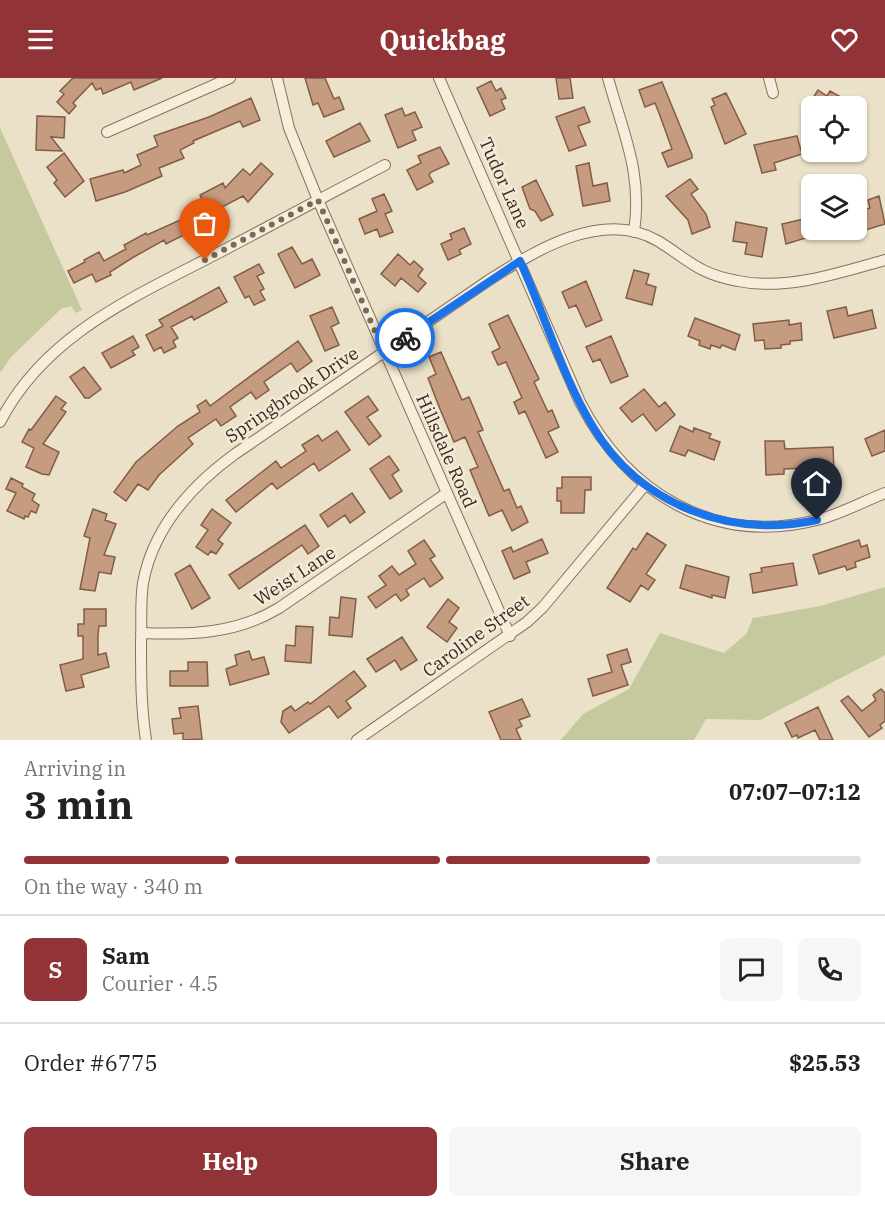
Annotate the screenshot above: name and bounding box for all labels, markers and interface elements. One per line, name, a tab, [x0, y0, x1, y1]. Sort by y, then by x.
text: Quickbag	[379, 22, 506, 57]
icon: menu	[24, 23, 57, 56]
icon: heart	[828, 23, 861, 56]
map controls	[801, 96, 867, 240]
button: locate	[801, 96, 867, 162]
street label: Tudor Lane	[474, 134, 535, 232]
button: layers	[801, 174, 867, 240]
pin	[179, 198, 230, 260]
icon: bag	[188, 207, 221, 240]
courier	[375, 308, 435, 368]
icon: bike	[389, 322, 422, 355]
street label: Springbrook Drive	[221, 341, 363, 448]
street label: Hillsdale Road	[411, 390, 482, 511]
pin	[791, 458, 842, 520]
icon: home	[800, 467, 833, 500]
street label: Weist Lane	[250, 541, 340, 610]
street label: Caroline Street	[418, 589, 534, 682]
text: Arriving in	[24, 755, 126, 782]
text: 07:07–07:12	[729, 777, 861, 806]
text: 3 min	[24, 779, 133, 830]
text: On the way · 340 m	[24, 873, 203, 900]
button: chat	[720, 938, 783, 1001]
button: phone	[798, 938, 861, 1001]
text: Sam	[102, 941, 150, 970]
text: S	[49, 955, 62, 984]
text: Courier · 4.5	[102, 970, 218, 997]
text: Order #6775	[24, 1048, 158, 1077]
text: $25.53	[789, 1048, 861, 1077]
button: Help	[24, 1127, 437, 1196]
button: Share	[449, 1127, 861, 1196]

